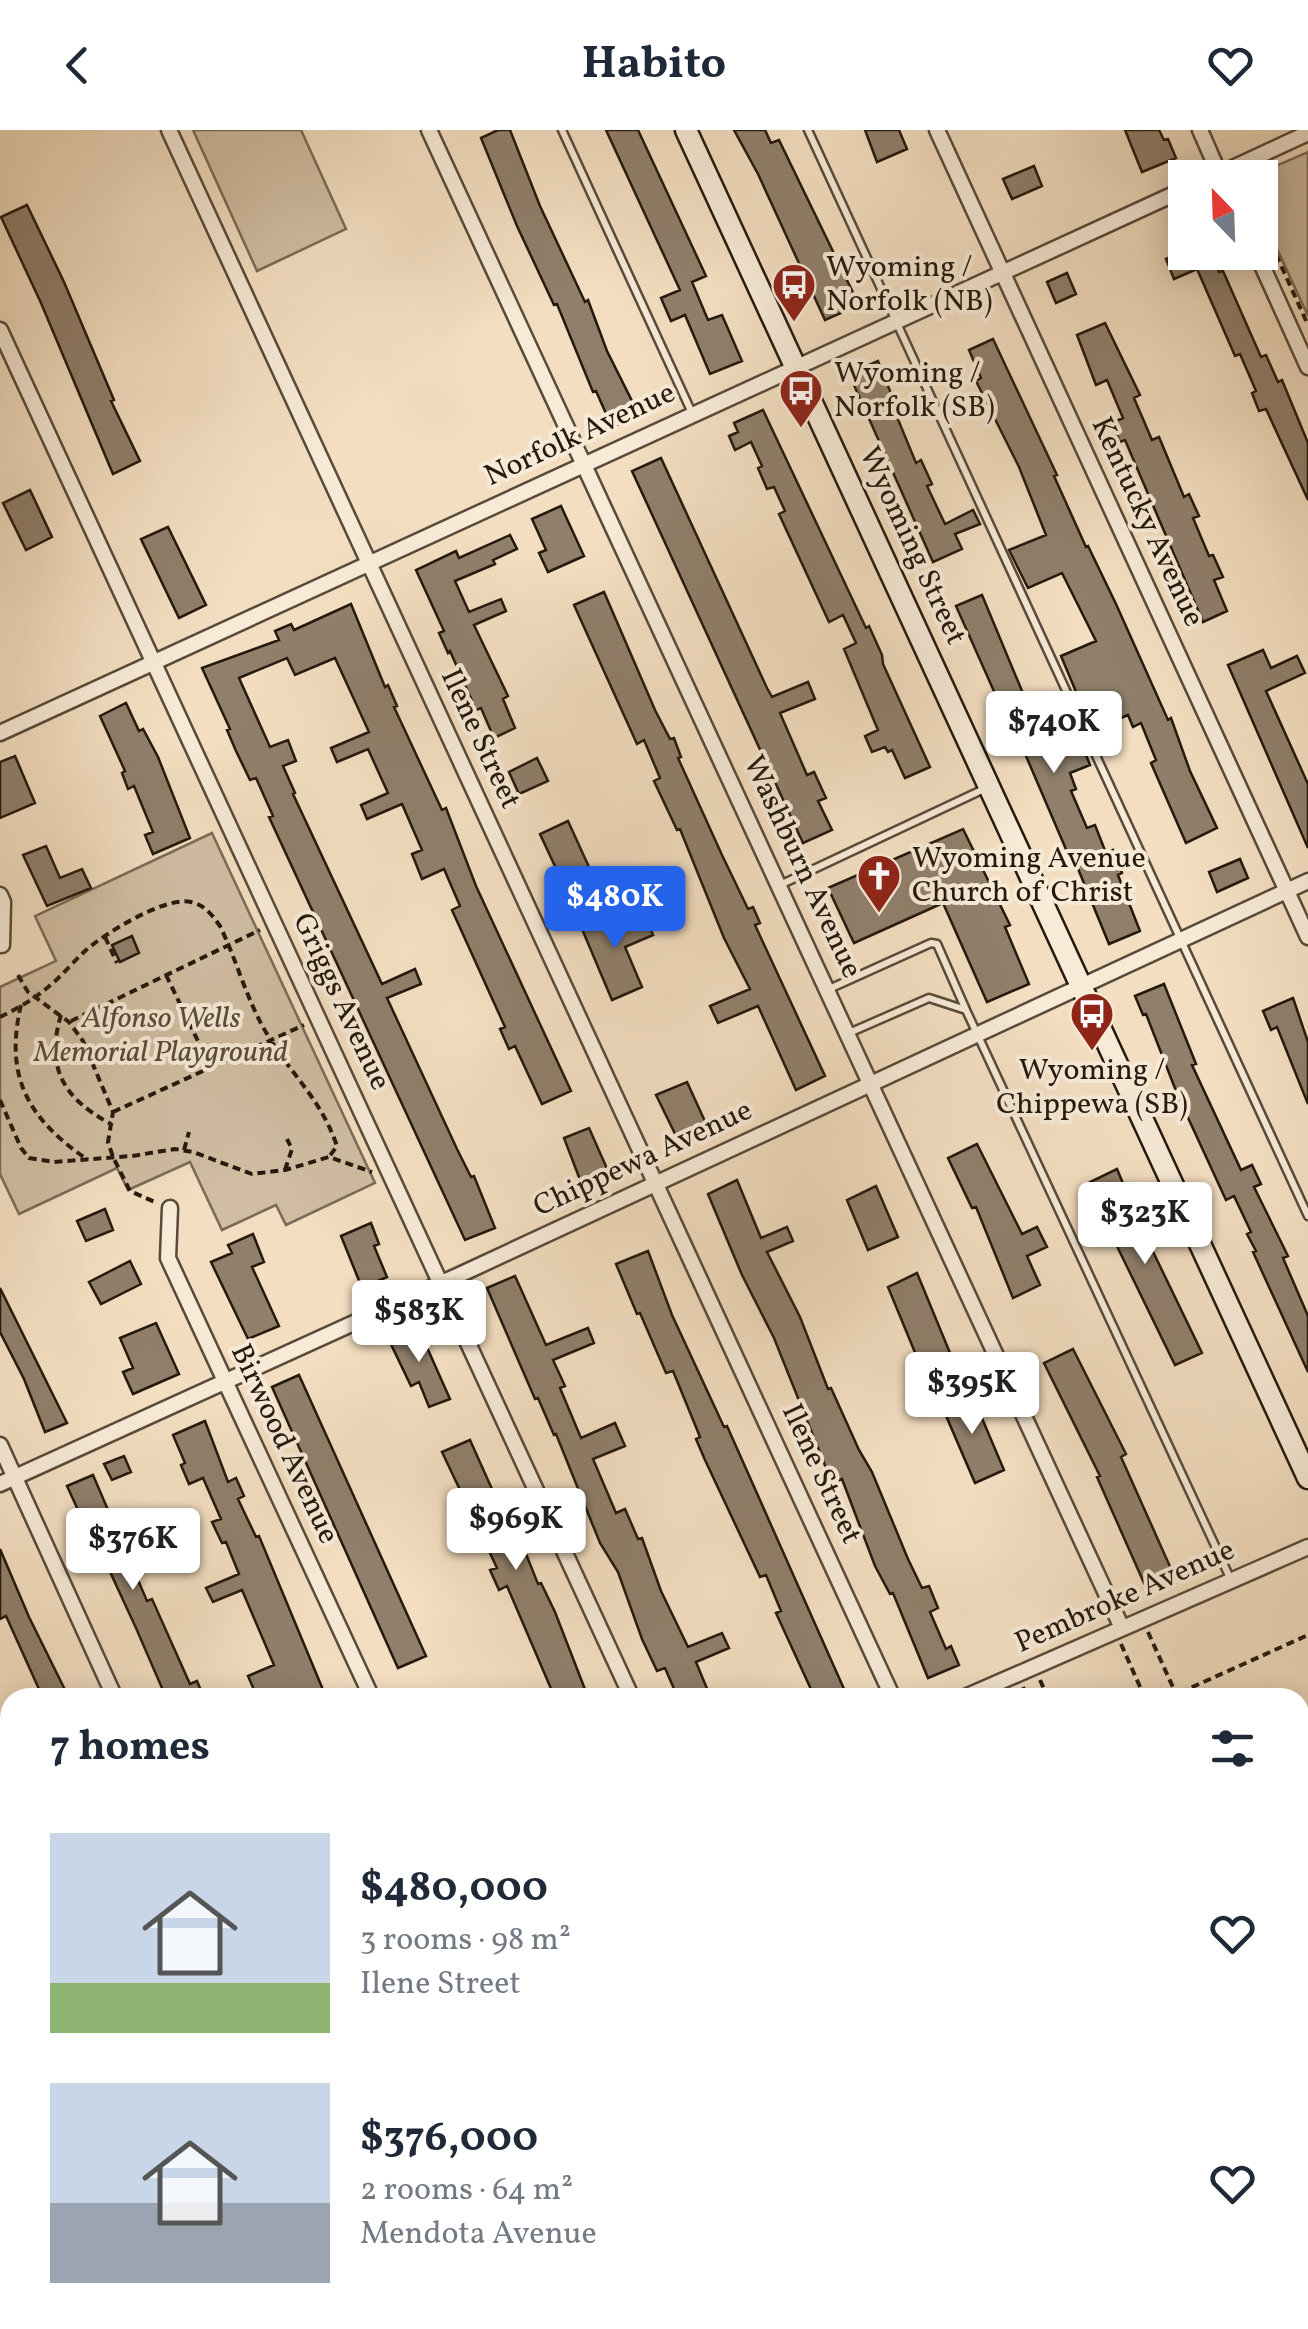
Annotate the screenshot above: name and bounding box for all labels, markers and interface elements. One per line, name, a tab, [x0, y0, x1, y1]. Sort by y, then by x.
text: Habito	[582, 34, 726, 97]
icon: back	[50, 38, 105, 93]
icon: heart	[1203, 38, 1258, 93]
north arrow	[1168, 160, 1278, 270]
map controls	[1168, 160, 1278, 270]
place label: Wyoming / Norfolk (NB)	[826, 247, 992, 323]
bus stop icon: Wyoming / Norfolk (NB)	[771, 262, 817, 323]
place label: Wyoming / Norfolk (SB)	[834, 353, 995, 429]
bus stop icon: Wyoming / Norfolk (SB)	[778, 368, 824, 429]
street label: Norfolk Avenue	[478, 372, 682, 498]
street label: Kentucky Avenue	[1080, 410, 1214, 634]
street label: Wyoming Street	[848, 440, 976, 652]
street label: Ilene Street	[429, 662, 531, 816]
pin: $740K	[984, 691, 1124, 776]
text: $740K	[1008, 701, 1100, 745]
street label: Washburn Avenue	[732, 749, 872, 985]
place label: Wyoming Avenue Church of Christ	[912, 838, 1146, 914]
church icon: Wyoming Avenue Church of Christ	[856, 853, 902, 914]
pin: $480K	[545, 866, 685, 951]
text: $480K	[566, 876, 664, 920]
street label: Griggs Avenue	[282, 906, 400, 1098]
bus stop icon: Wyoming / Chippewa (SB)	[1069, 991, 1115, 1052]
park label: Alfonso Wells Memorial Playground	[33, 998, 288, 1074]
place label: Wyoming / Chippewa (SB)	[996, 1050, 1188, 1126]
street label: Chippewa Avenue	[527, 1090, 759, 1228]
pin: $323K	[1075, 1182, 1215, 1267]
text: $323K	[1100, 1192, 1190, 1236]
pin: $583K	[349, 1280, 489, 1365]
text: $583K	[374, 1290, 464, 1334]
street label: Birwood Avenue	[219, 1337, 349, 1551]
pin: $395K	[902, 1352, 1042, 1437]
text: $395K	[927, 1362, 1017, 1406]
street label: Ilene Street	[770, 1397, 872, 1551]
pin: $969K	[446, 1488, 586, 1573]
text: $969K	[469, 1498, 563, 1542]
pin: $376K	[63, 1508, 203, 1593]
text: $376K	[88, 1518, 178, 1562]
street label: Pembroke Avenue	[1008, 1530, 1242, 1664]
text: 7 homes	[50, 1719, 210, 1778]
icon: filters	[1205, 1721, 1260, 1776]
text: $480,000	[360, 1860, 548, 1919]
icon: home	[130, 1873, 250, 1993]
icon: heart	[1205, 1906, 1260, 1961]
text: 3 rooms · 98 m²	[360, 1919, 571, 1963]
text: Ilene Street	[360, 1963, 521, 2007]
text: $376,000	[360, 2110, 538, 2169]
icon: home	[130, 2123, 250, 2243]
icon: heart	[1205, 2156, 1260, 2211]
text: 2 rooms · 64 m²	[360, 2169, 573, 2213]
text: Mendota Avenue	[360, 2213, 597, 2257]

